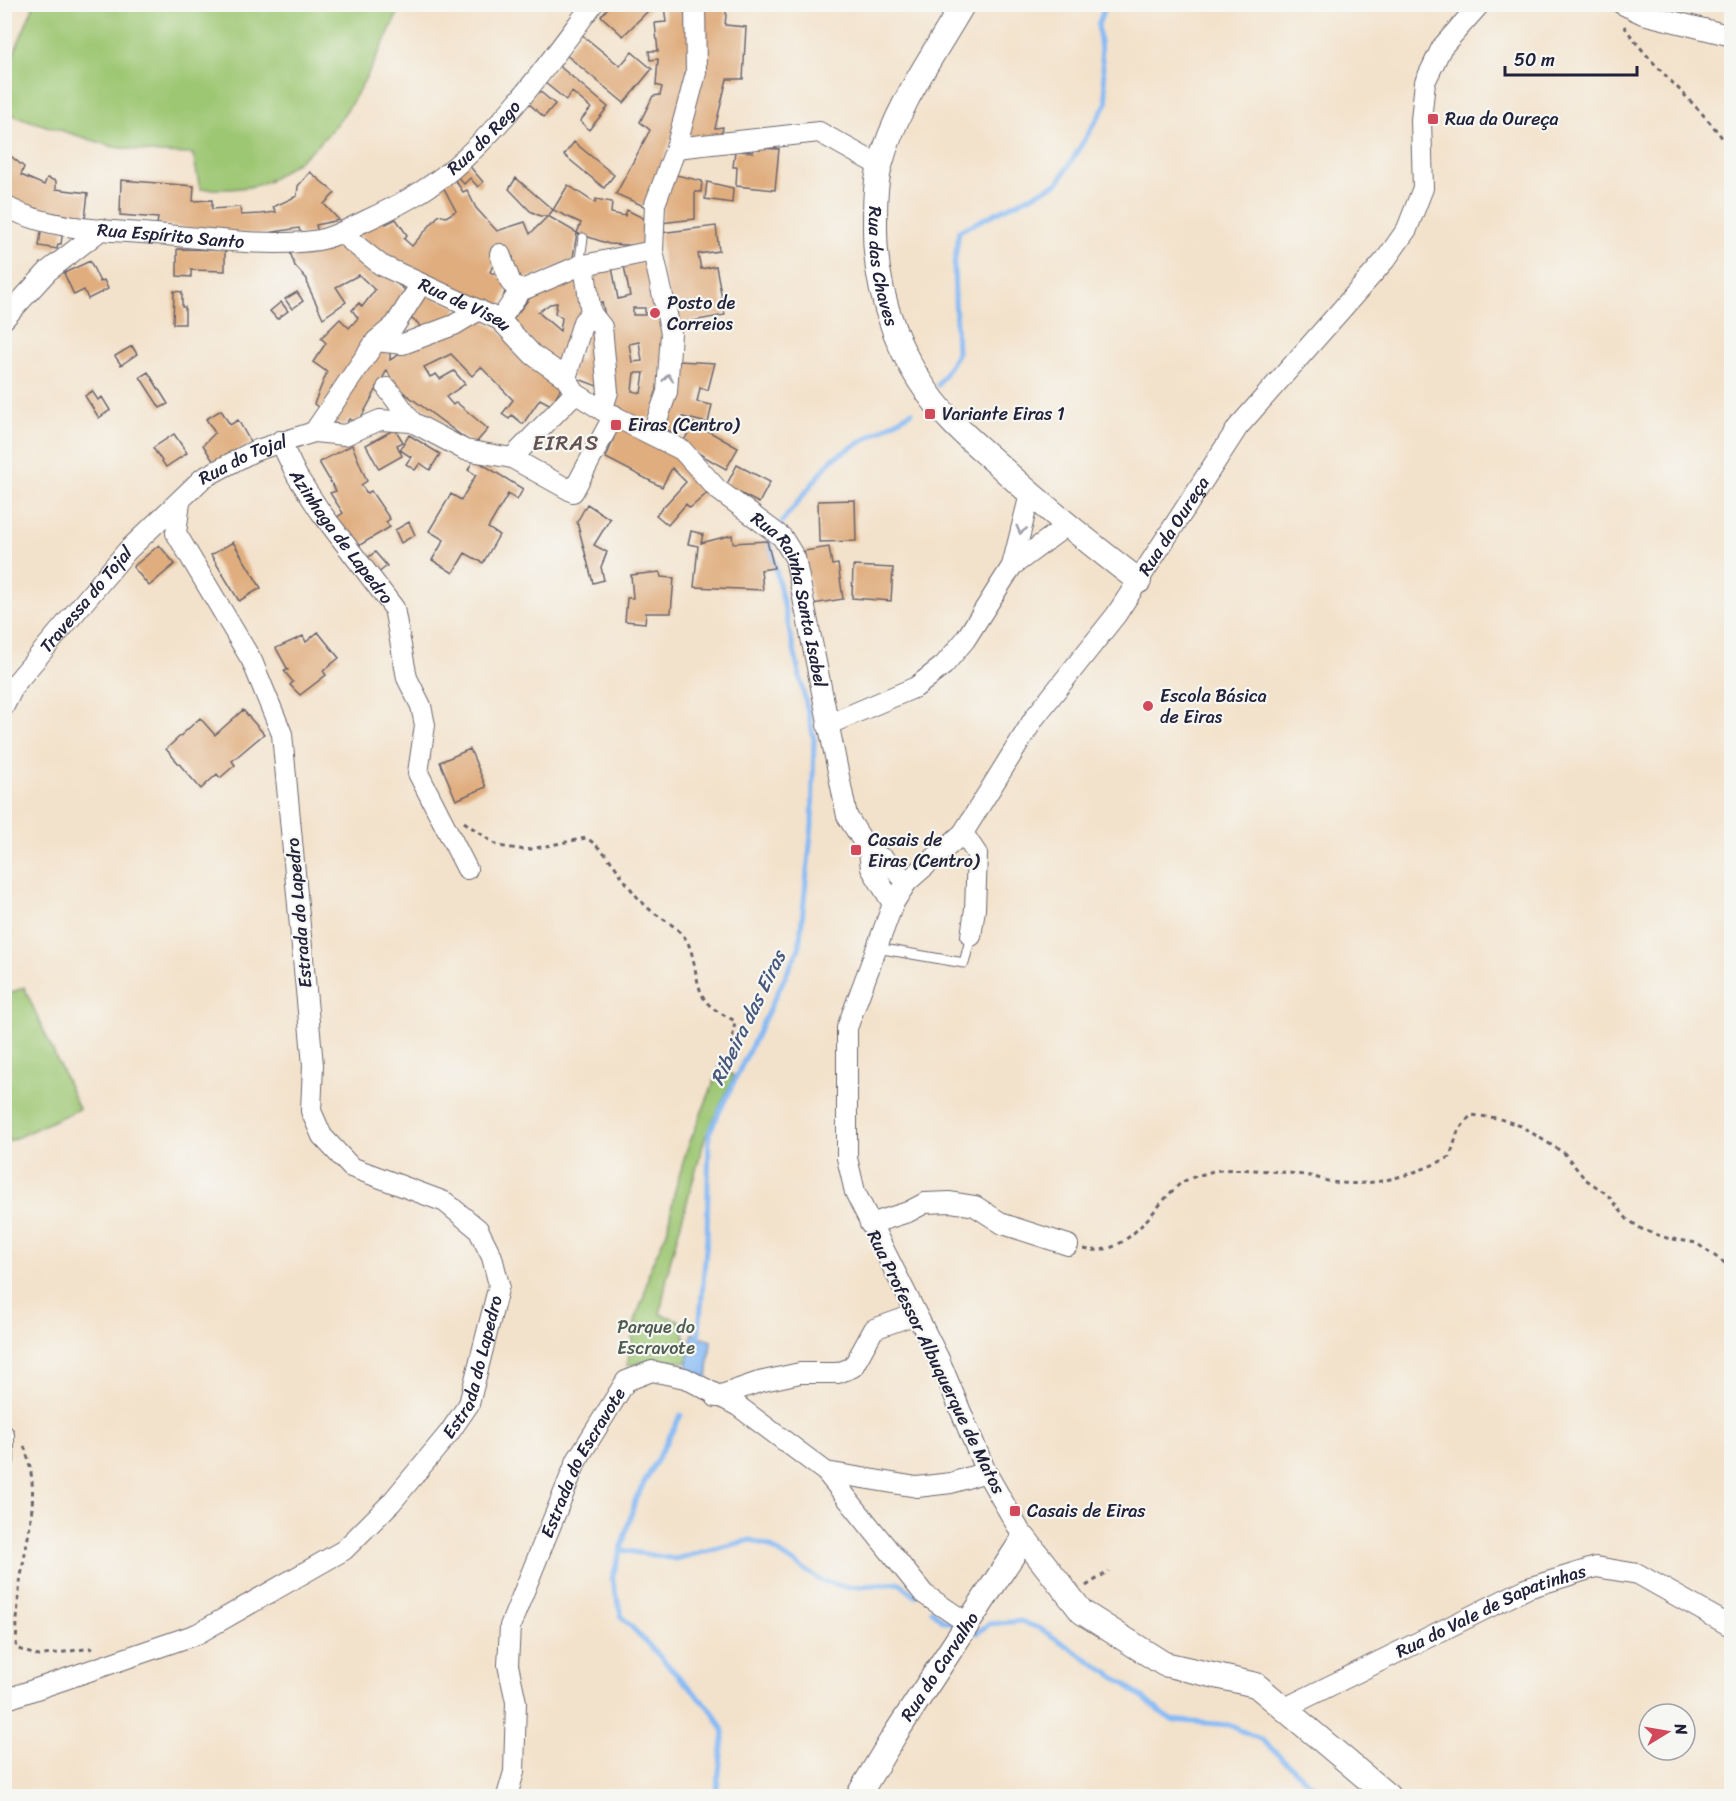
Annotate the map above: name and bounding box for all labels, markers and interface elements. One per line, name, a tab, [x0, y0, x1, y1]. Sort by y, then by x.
scale bar	[1505, 39, 1637, 77]
text: 50 m	[1514, 44, 1555, 76]
street label: Rua do Rego	[439, 93, 529, 183]
place label: Rua da Oureça	[1445, 103, 1558, 135]
marker: Rua da Oureça	[1426, 112, 1440, 126]
street label: Rua das Chaves	[859, 206, 908, 332]
street label: Rua Espírito Santo	[96, 214, 245, 258]
street label: Rua de Viseu	[413, 268, 520, 340]
place label: Posto de Correios	[667, 287, 736, 340]
marker: Posto de Correios	[648, 306, 662, 320]
one-way arrow	[662, 373, 675, 382]
place label: Variante Eiras 1	[942, 398, 1065, 430]
marker: Variante Eiras 1	[923, 407, 937, 421]
place label: Eiras (Centro)	[628, 409, 741, 441]
marker: Eiras (Centro)	[609, 418, 623, 432]
district label: EIRAS	[532, 424, 600, 462]
street label: Rua do Tojal	[193, 425, 292, 494]
street label: Azinhaga de Lapedro	[280, 462, 402, 611]
street label: Rua da Oureça	[1129, 470, 1218, 582]
street label: Rua Rainha Santa Isabel	[744, 503, 837, 691]
one-way arrow	[1016, 525, 1029, 535]
street label: Travessa do Tojal	[31, 537, 141, 660]
place label: Escola Básica de Eiras	[1160, 680, 1267, 733]
marker: Escola Básica de Eiras	[1141, 699, 1155, 713]
place label: Casais de Eiras (Centro)	[868, 824, 981, 877]
street label: Estrada do Lapedro	[276, 836, 322, 989]
marker: Casais de Eiras (Centro)	[849, 843, 863, 857]
water label: Ribeira das Eiras	[700, 942, 797, 1091]
street label: Rua Professor Albuquerque de Matos	[858, 1224, 1014, 1500]
street label: Estrada do Lapedro	[433, 1292, 512, 1445]
park label: Parque do Escravote	[617, 1311, 695, 1364]
street label: Estrada do Escravote	[531, 1381, 634, 1543]
place label: Casais de Eiras	[1027, 1495, 1146, 1527]
marker: Casais de Eiras	[1008, 1504, 1022, 1518]
street label: Rua do Vale de Sapatinhas	[1390, 1555, 1591, 1667]
street label: Rua do Carvalho	[892, 1605, 988, 1728]
north arrow	[1637, 1702, 1697, 1762]
text: N	[1666, 1720, 1697, 1738]

